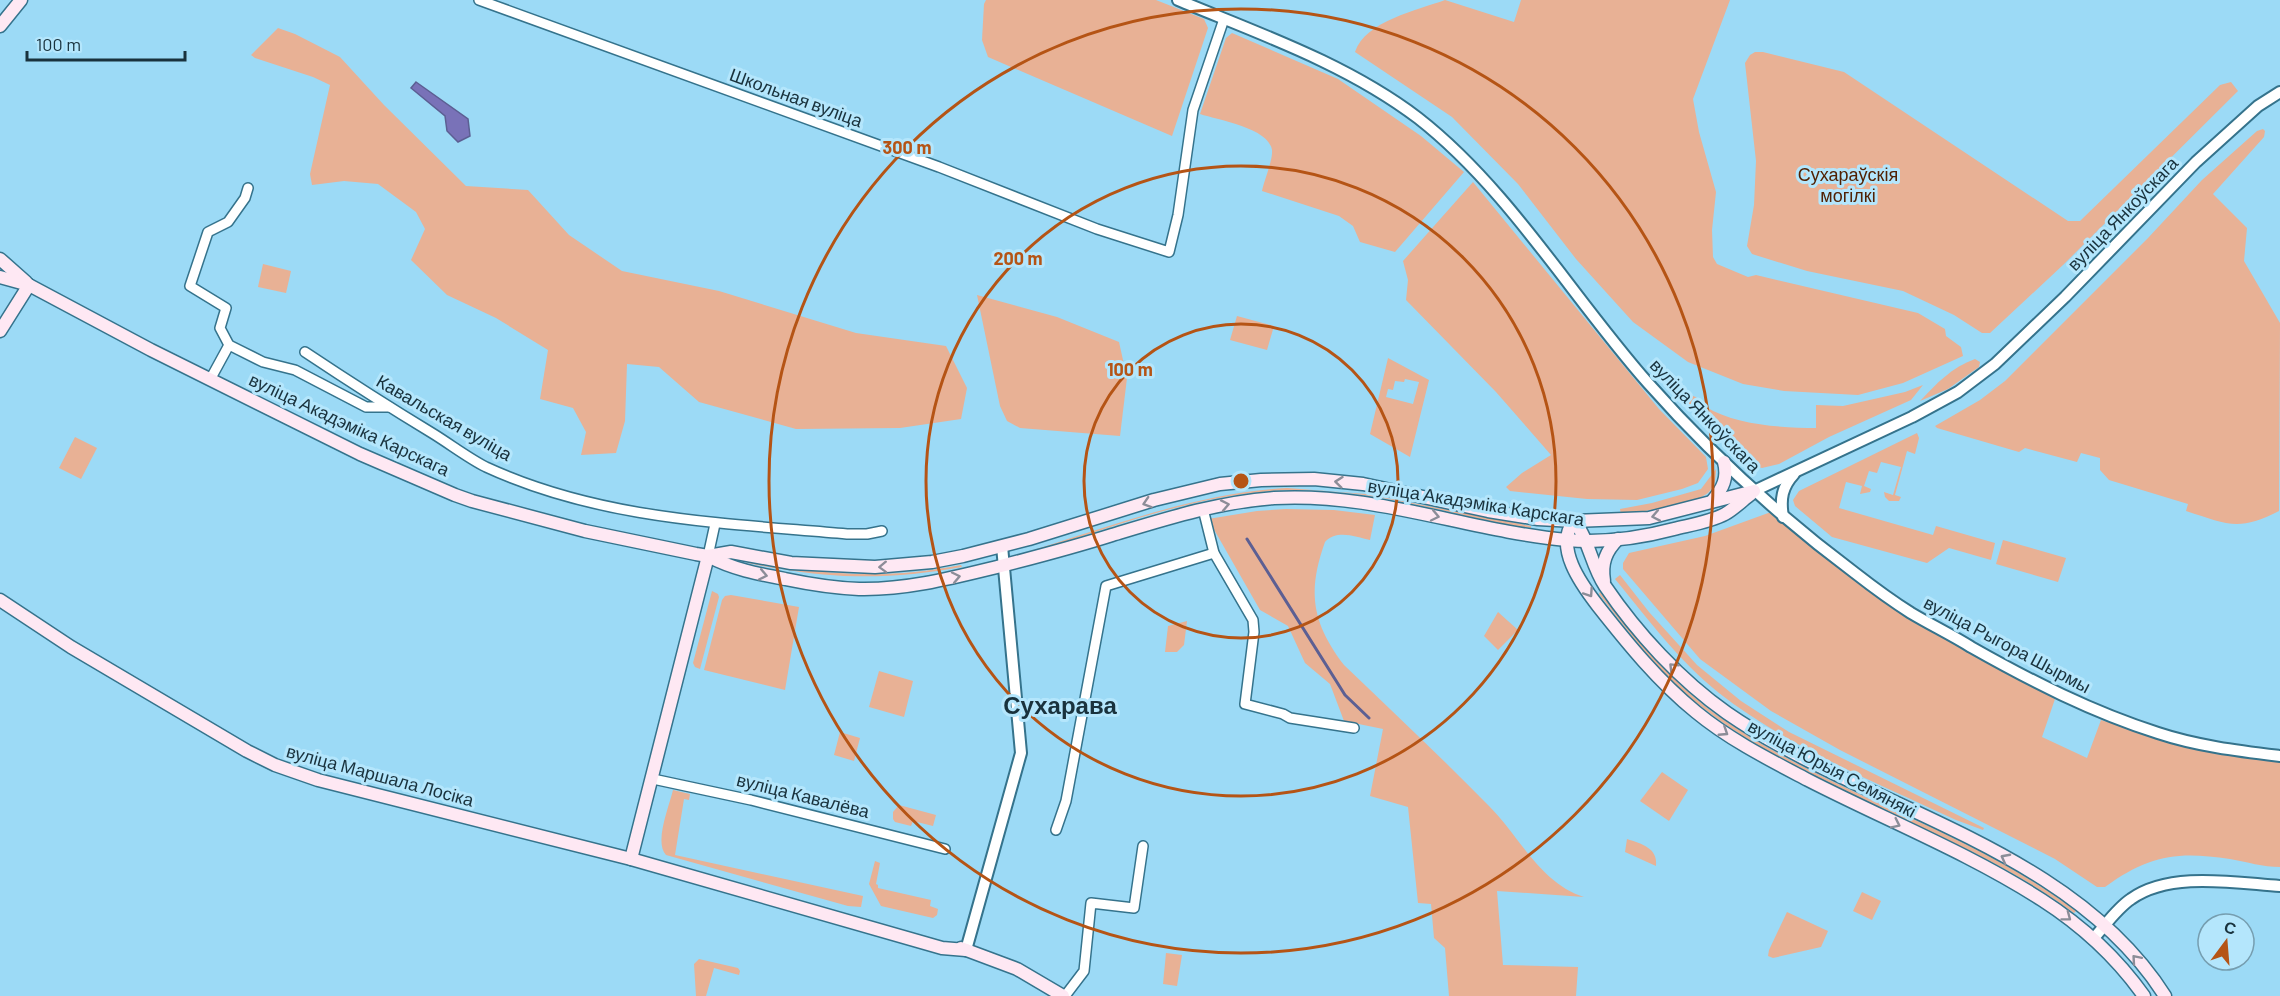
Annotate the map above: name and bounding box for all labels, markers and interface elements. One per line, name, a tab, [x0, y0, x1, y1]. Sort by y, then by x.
scale bar	[27, 24, 184, 62]
text: 100 m	[36, 33, 81, 55]
street label: Школьная вуліца	[727, 63, 867, 132]
text: 300 m	[883, 136, 931, 158]
street label: вуліца Янкоўскага	[2062, 151, 2183, 275]
park label: Сухараўскія могілкі	[1798, 163, 1898, 206]
text: 200 m	[993, 247, 1043, 269]
street label: вуліца Янкоўскага	[1646, 354, 1766, 477]
text: 100 m	[1107, 358, 1153, 380]
street label: вуліца Акадэміка Карскага	[246, 368, 454, 481]
street label: Кавальская вуліца	[373, 369, 517, 465]
centre of rings	[1231, 471, 1251, 491]
street label: вуліца Акадэміка Карскага	[1366, 474, 1587, 530]
one-way arrow	[1335, 476, 1344, 489]
one-way arrow	[1142, 495, 1153, 508]
one-way arrow	[1220, 499, 1230, 512]
one-way arrow	[1429, 509, 1439, 522]
one-way arrow	[1652, 509, 1662, 522]
one-way arrow	[878, 560, 887, 573]
one-way arrow	[757, 567, 767, 580]
one-way arrow	[950, 571, 960, 584]
one-way arrow	[1582, 586, 1593, 597]
street label: вуліца Рыгора Шырмы	[1920, 591, 2095, 697]
one-way arrow	[1670, 663, 1680, 674]
district label: Сухарава	[1003, 690, 1117, 719]
street label: вуліца Юрыя Семянякі	[1745, 714, 1920, 822]
one-way arrow	[1717, 725, 1728, 736]
street label: вуліца Маршала Лосіка	[284, 739, 477, 811]
street label: вуліца Кавалёва	[735, 768, 873, 822]
one-way arrow	[1890, 816, 1901, 828]
one-way arrow	[2000, 853, 2011, 865]
one-way arrow	[2060, 910, 2071, 921]
north arrow	[2196, 912, 2256, 972]
text: С	[2222, 916, 2239, 938]
one-way arrow	[2132, 956, 2143, 966]

